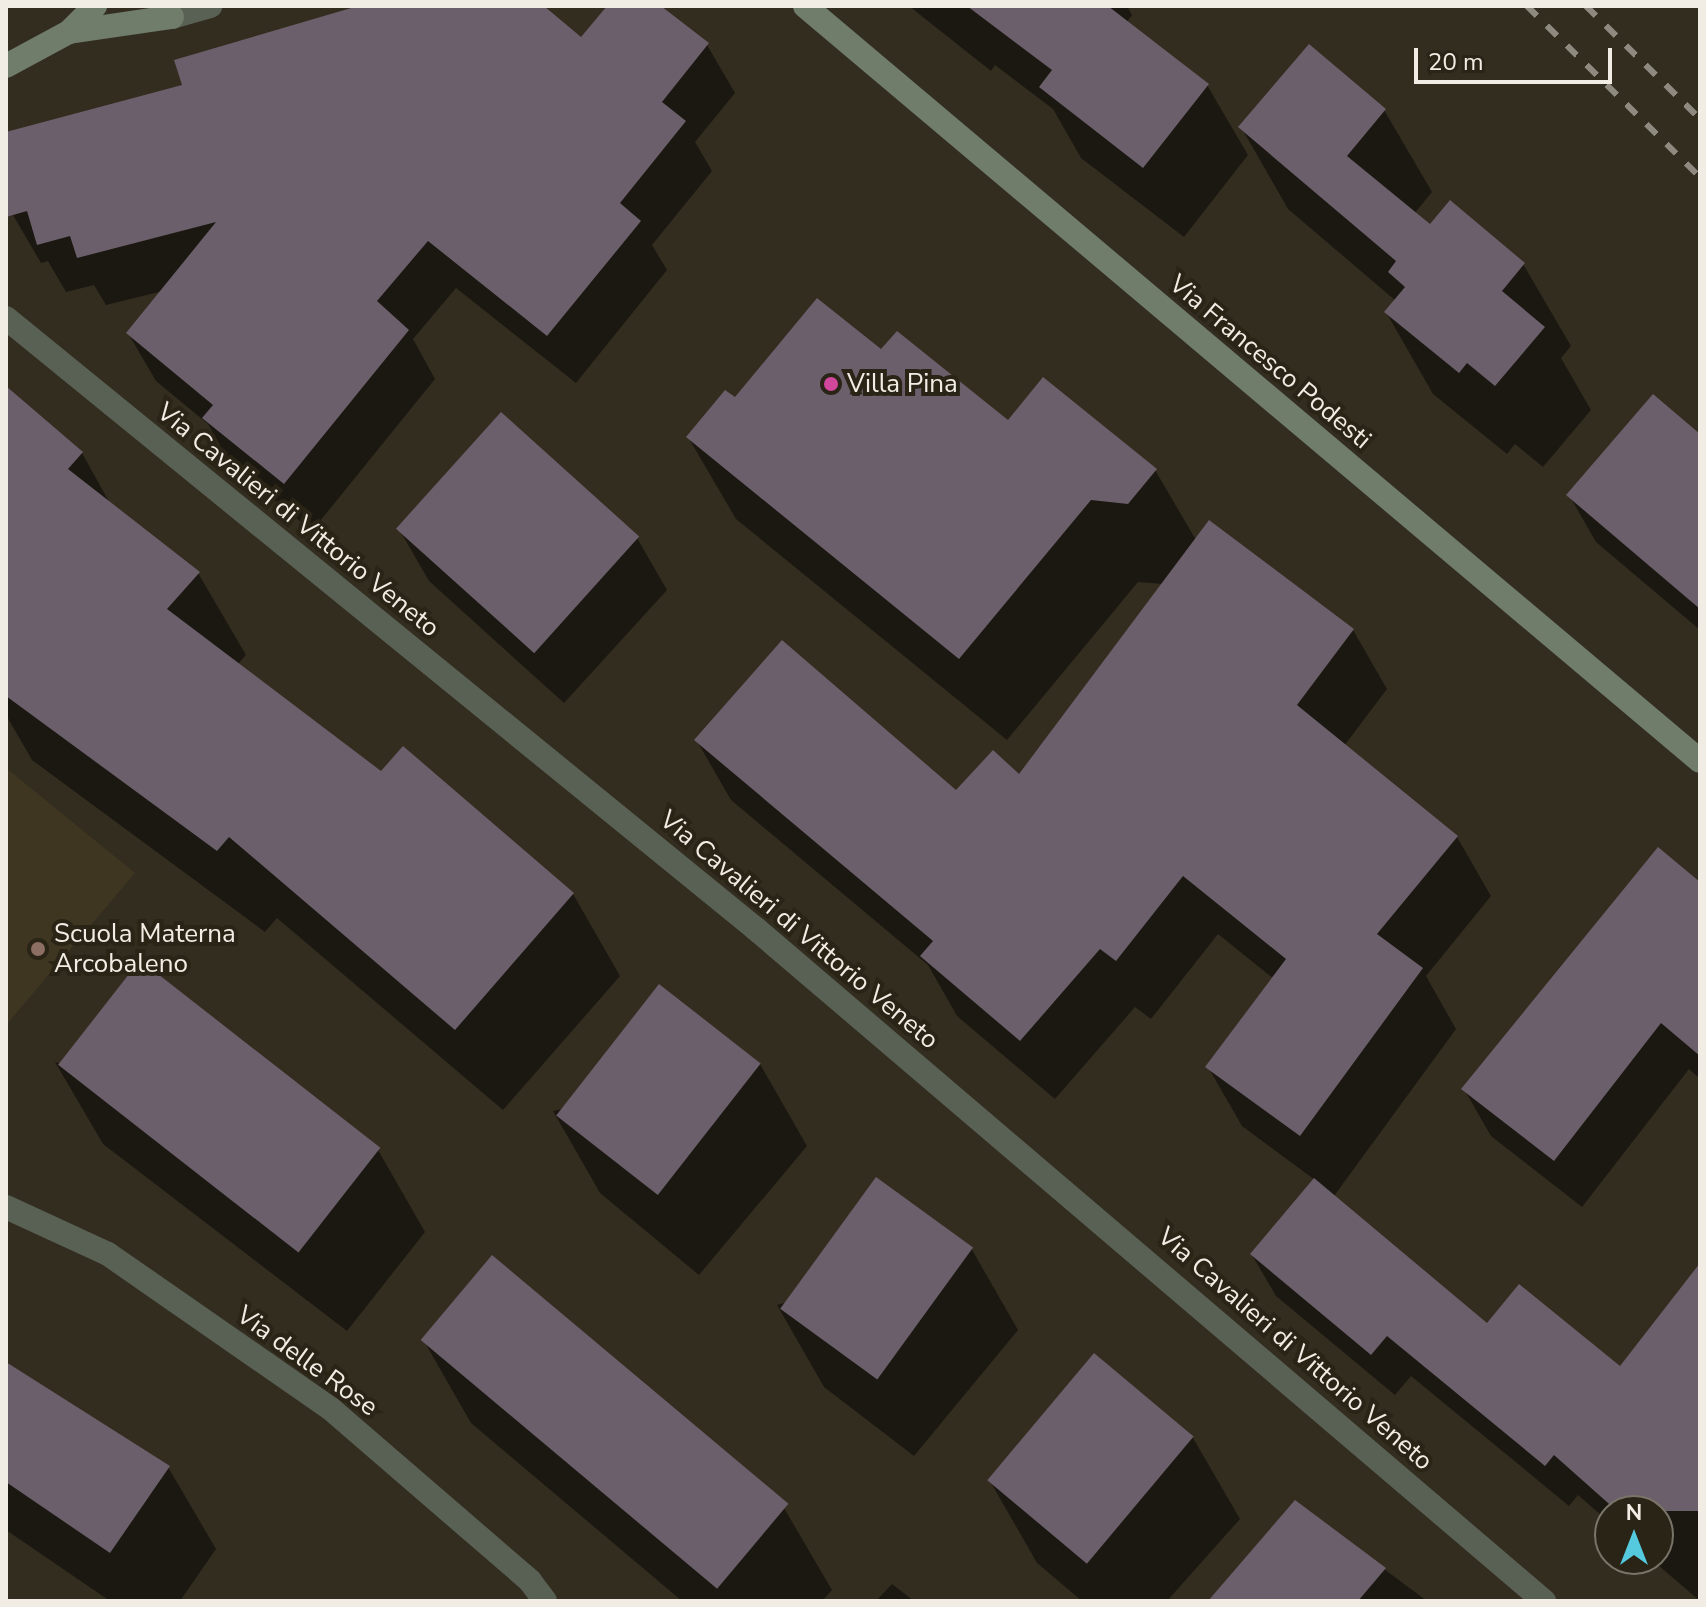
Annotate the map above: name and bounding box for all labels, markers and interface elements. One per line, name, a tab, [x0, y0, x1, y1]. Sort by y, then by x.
scale bar	[1418, 32, 1616, 82]
text: 20 m	[1428, 46, 1484, 78]
street label: Via Francesco Podesti	[1163, 268, 1377, 456]
place label: Villa Pina	[847, 368, 958, 400]
marker: Villa Pina	[822, 375, 840, 393]
street label: Via Cavalieri di Vittorio Veneto	[150, 396, 446, 644]
street label: Via Cavalieri di Vittorio Veneto	[653, 804, 945, 1056]
place label: Scuola Materna Arcobaleno	[54, 918, 236, 980]
marker: Scuola Materna Arcobaleno	[29, 940, 47, 958]
street label: Via Cavalieri di Vittorio Veneto	[1151, 1221, 1439, 1477]
street label: Via delle Rose	[230, 1299, 384, 1423]
north arrow	[1594, 1495, 1674, 1575]
text: N	[1626, 1498, 1642, 1528]

